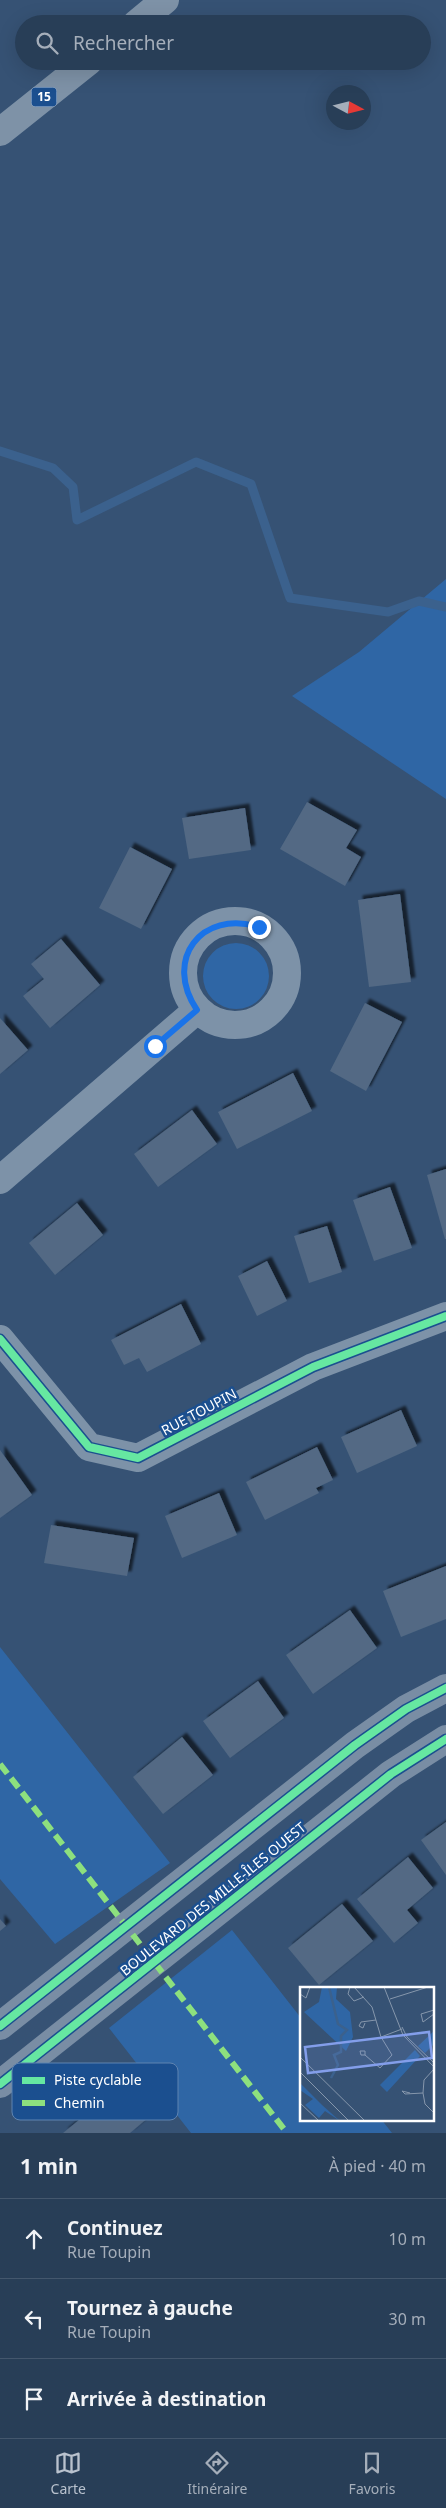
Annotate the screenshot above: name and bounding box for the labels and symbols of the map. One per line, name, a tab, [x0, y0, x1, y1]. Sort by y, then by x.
north arrow	[326, 85, 371, 130]
road number: 15	[32, 88, 56, 106]
route end	[248, 916, 271, 939]
route start	[144, 1035, 167, 1058]
street label: RUE TOUPIN	[158, 1384, 240, 1439]
street label: BOULEVARD DES MILLE-ÎLES OUEST	[116, 1817, 310, 1980]
inset map	[300, 1987, 434, 2120]
legend	[12, 2063, 178, 2120]
text: Piste cyclable	[54, 2070, 142, 2089]
text: Chemin	[54, 2093, 105, 2112]

